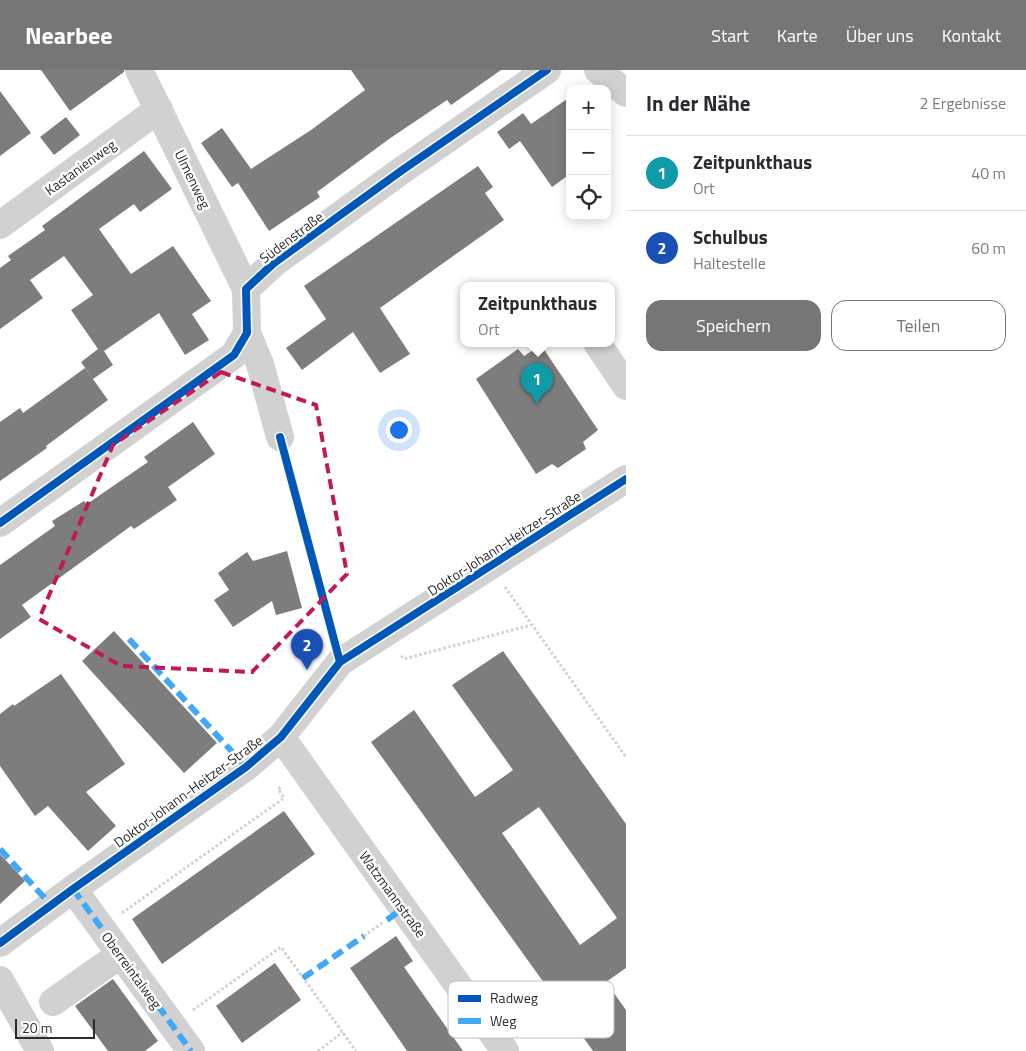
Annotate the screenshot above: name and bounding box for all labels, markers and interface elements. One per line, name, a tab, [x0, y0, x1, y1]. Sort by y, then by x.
text: Nearbee	[25, 17, 112, 53]
text: Start	[711, 22, 749, 49]
text: Karte	[777, 22, 818, 49]
text: Über uns	[846, 22, 914, 49]
text: Kontakt	[942, 22, 1001, 49]
map controls	[566, 85, 611, 220]
button: +	[566, 85, 611, 130]
text: In der Nähe	[646, 87, 751, 119]
text: 2 Ergebnisse	[919, 91, 1006, 115]
button: −	[566, 130, 611, 175]
street label: Kastanienweg	[40, 134, 120, 200]
street label: Ulmenweg	[170, 146, 216, 212]
text: Zeitpunkthaus	[693, 147, 812, 176]
text: 1	[658, 161, 666, 185]
text: 40 m	[971, 161, 1006, 185]
button: locate	[566, 175, 611, 220]
text: Ort	[693, 176, 715, 200]
street label: Südenstraße	[255, 206, 327, 268]
text: Schulbus	[693, 222, 768, 251]
text: 2	[658, 236, 666, 260]
text: 60 m	[971, 236, 1006, 260]
text: Haltestelle	[693, 251, 766, 275]
popup	[460, 282, 615, 347]
text: Zeitpunkthaus	[478, 288, 597, 317]
button: Speichern	[646, 300, 821, 351]
button: Teilen	[831, 300, 1006, 351]
text: Ort	[478, 317, 500, 341]
pin: 1	[521, 363, 553, 404]
your location	[386, 417, 412, 443]
street label: Doktor-Johann-Heitzer-Straße	[423, 485, 585, 601]
pin: 2	[291, 629, 323, 670]
street label: Doktor-Johann-Heitzer-Straße	[109, 730, 267, 852]
street label: Watzmannstraße	[354, 846, 432, 942]
street label: Oberreintalweg	[97, 927, 167, 1013]
legend	[448, 981, 614, 1038]
text: Radweg	[490, 987, 538, 1008]
text: Weg	[490, 1010, 516, 1031]
scale bar	[15, 1016, 95, 1039]
text: 20 m	[22, 1017, 52, 1038]

